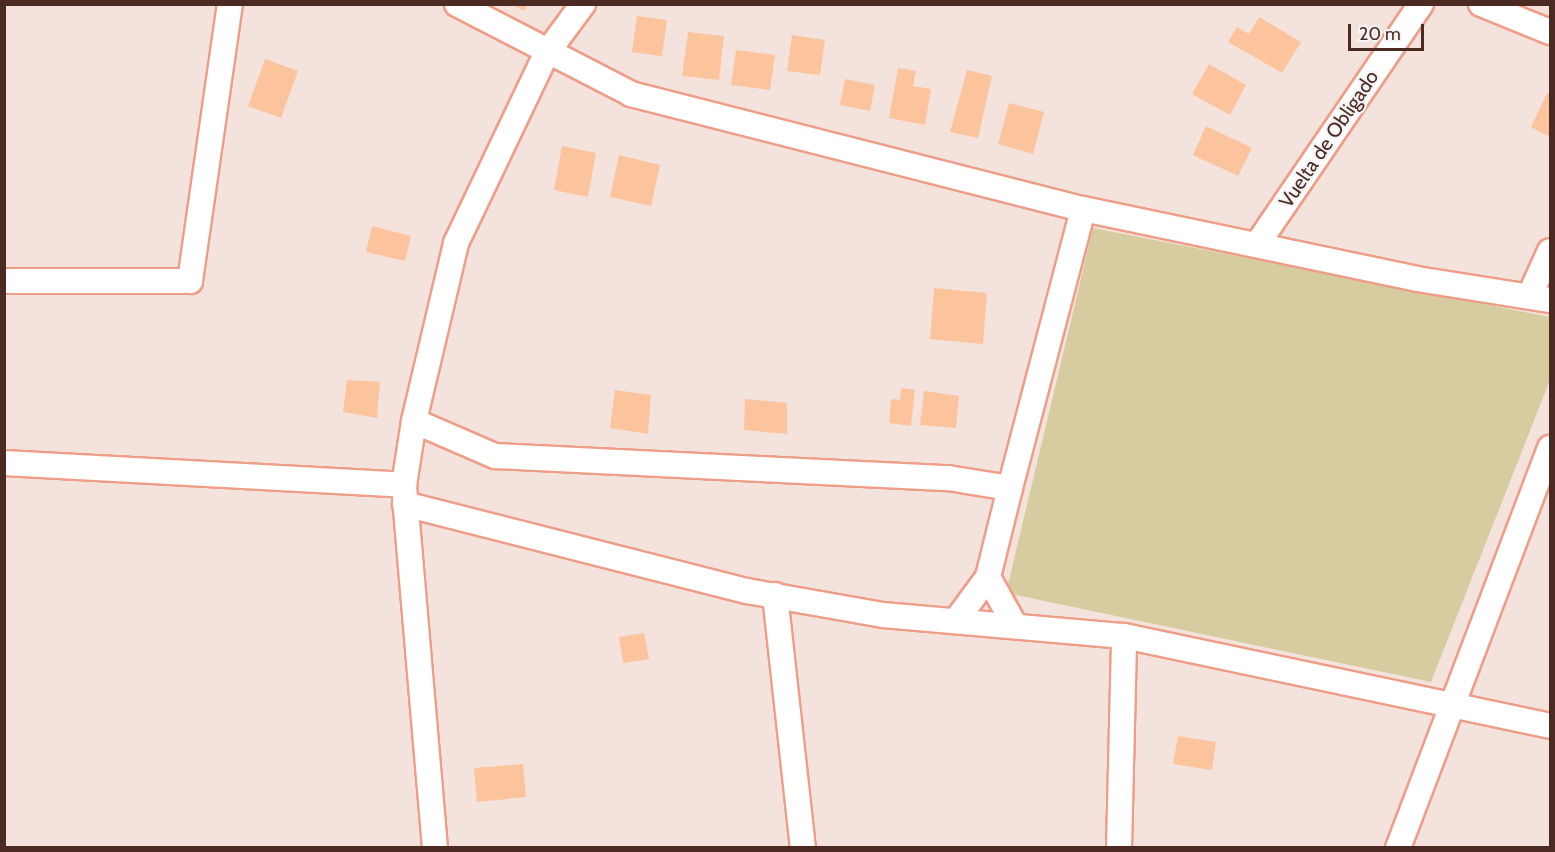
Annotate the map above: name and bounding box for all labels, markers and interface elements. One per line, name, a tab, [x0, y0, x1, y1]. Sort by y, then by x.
scale bar	[1351, 12, 1428, 50]
text: 20 m	[1359, 23, 1401, 45]
street label: Vuelta de Obligado	[1274, 66, 1384, 212]

